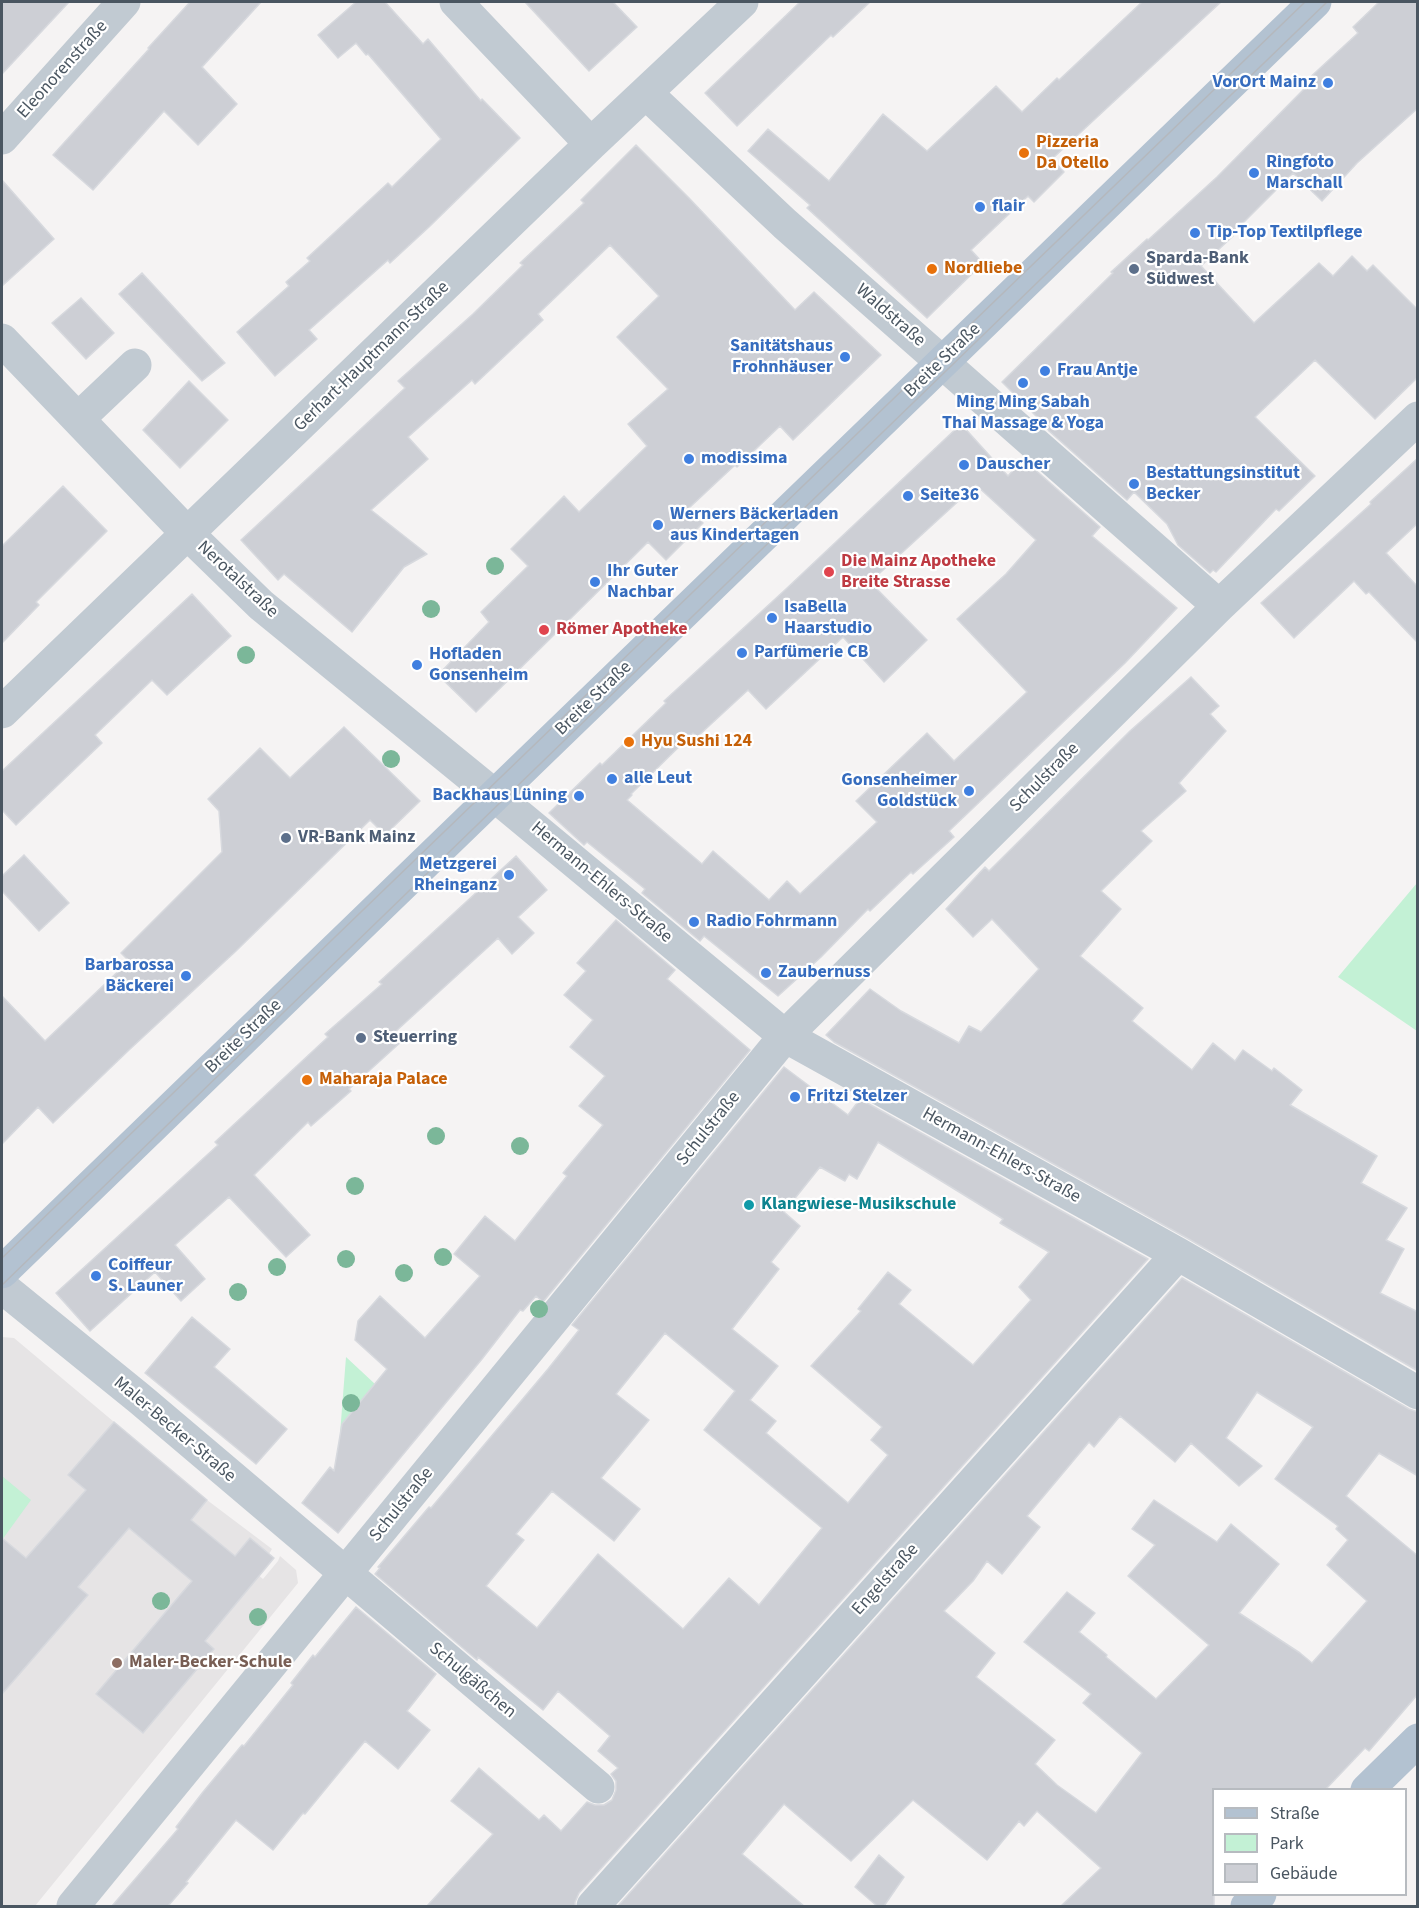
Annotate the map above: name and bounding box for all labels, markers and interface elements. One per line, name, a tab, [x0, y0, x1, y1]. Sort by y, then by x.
street label: Eleonorenstraße	[13, 16, 113, 124]
place label: VorOrt Mainz	[1212, 72, 1316, 94]
marker: VorOrt Mainz	[1321, 76, 1335, 90]
place label: Pizzeria Da Otello	[1036, 132, 1109, 174]
marker: Pizzeria Da Otello	[1017, 146, 1031, 160]
place label: Ringfoto Marschall	[1266, 152, 1343, 195]
marker: Ringfoto Marschall	[1247, 166, 1261, 180]
place label: flair	[992, 196, 1025, 218]
marker: flair	[973, 200, 987, 214]
place label: Tip-Top Textilpflege	[1207, 222, 1363, 244]
marker: Tip-Top Textilpflege	[1188, 226, 1202, 240]
place label: Sparda-Bank Südwest	[1146, 248, 1249, 290]
place label: Nordliebe	[944, 258, 1022, 280]
marker: Nordliebe	[925, 262, 939, 276]
marker: Sparda-Bank Südwest	[1127, 262, 1141, 276]
street label: Gerhart-Hauptmann-Straße	[290, 277, 454, 437]
street label: Waldstraße	[851, 280, 929, 352]
street label: Breite Straße	[900, 319, 986, 403]
place label: Sanitätshaus Frohnhäuser	[730, 336, 833, 378]
marker: Sanitätshaus Frohnhäuser	[838, 350, 852, 364]
place label: Frau Antje	[1057, 360, 1138, 382]
marker: Frau Antje	[1038, 364, 1052, 378]
marker: Ming Ming Sabah Thai Massage & Yoga	[1016, 376, 1030, 390]
place label: Ming Ming Sabah Thai Massage & Yoga	[942, 392, 1104, 434]
place label: modissima	[701, 448, 788, 470]
marker: modissima	[682, 452, 696, 466]
place label: Dauscher	[976, 454, 1050, 476]
marker: Dauscher	[957, 458, 971, 472]
place label: Bestattungsinstitut Becker	[1146, 463, 1300, 506]
marker: Bestattungsinstitut Becker	[1127, 477, 1141, 491]
place label: Seite36	[920, 485, 979, 507]
marker: Seite36	[901, 489, 915, 503]
place label: Werners Bäckerladen aus Kindertagen	[670, 504, 839, 546]
marker: Werners Bäckerladen aus Kindertagen	[651, 518, 665, 532]
street label: Nerotalstraße	[192, 537, 282, 623]
place label: Die Mainz Apotheke Breite Strasse	[841, 551, 996, 594]
place label: Ihr Guter Nachbar	[607, 561, 678, 604]
marker: Die Mainz Apotheke Breite Strasse	[822, 565, 836, 579]
marker: Ihr Guter Nachbar	[588, 575, 602, 589]
place label: IsaBella Haarstudio	[784, 597, 872, 640]
marker: IsaBella Haarstudio	[765, 611, 779, 625]
place label: Römer Apotheke	[556, 619, 688, 641]
marker: Römer Apotheke	[537, 623, 551, 637]
place label: Parfümerie CB	[754, 642, 868, 664]
place label: Hofladen Gonsenheim	[429, 644, 528, 686]
marker: Parfümerie CB	[735, 646, 749, 660]
street label: Breite Straße	[551, 657, 637, 741]
marker: Hofladen Gonsenheim	[410, 658, 424, 672]
place label: Hyu Sushi 124	[641, 731, 752, 753]
marker: Hyu Sushi 124	[622, 735, 636, 749]
street label: Schulstraße	[1006, 739, 1084, 817]
place label: alle Leut	[624, 768, 692, 790]
place label: Gonsenheimer Goldstück	[841, 770, 957, 812]
marker: alle Leut	[605, 772, 619, 786]
marker: Gonsenheimer Goldstück	[962, 784, 976, 798]
place label: Backhaus Lüning	[432, 785, 567, 807]
marker: Backhaus Lüning	[572, 789, 586, 803]
street label: Hermann-Ehlers-Straße	[526, 818, 676, 948]
place label: VR-Bank Mainz	[298, 827, 415, 849]
marker: VR-Bank Mainz	[279, 831, 293, 845]
place label: Metzgerei Rheinganz	[414, 854, 497, 896]
marker: Metzgerei Rheinganz	[502, 868, 516, 882]
place label: Radio Fohrmann	[706, 911, 837, 933]
marker: Radio Fohrmann	[687, 915, 701, 929]
place label: Barbarossa Bäckerei	[85, 955, 174, 998]
place label: Zaubernuss	[778, 962, 871, 984]
marker: Zaubernuss	[759, 966, 773, 980]
marker: Barbarossa Bäckerei	[179, 969, 193, 983]
street label: Breite Straße	[201, 995, 287, 1079]
place label: Steuerring	[373, 1027, 457, 1049]
marker: Steuerring	[354, 1031, 368, 1045]
place label: Maharaja Palace	[319, 1069, 448, 1091]
marker: Maharaja Palace	[300, 1073, 314, 1087]
place label: Fritzi Stelzer	[807, 1086, 907, 1108]
street label: Schulstraße	[672, 1087, 746, 1171]
marker: Fritzi Stelzer	[788, 1090, 802, 1104]
street label: Hermann-Ehlers-Straße	[918, 1103, 1084, 1209]
place label: Klangwiese-Musikschule	[761, 1194, 956, 1216]
marker: Klangwiese-Musikschule	[742, 1198, 756, 1212]
place label: Coiffeur S. Launer	[108, 1255, 183, 1298]
marker: Coiffeur S. Launer	[89, 1269, 103, 1283]
street label: Maler-Becker-Straße	[108, 1373, 240, 1487]
street label: Schulstraße	[365, 1463, 439, 1547]
street label: Engelstraße	[848, 1540, 924, 1620]
street label: Schulgäßchen	[424, 1638, 520, 1724]
place label: Maler-Becker-Schule	[129, 1652, 292, 1674]
marker: Maler-Becker-Schule	[110, 1656, 124, 1670]
legend	[1212, 1788, 1407, 1896]
text: Straße	[1270, 1801, 1319, 1826]
text: Park	[1270, 1831, 1304, 1856]
text: Gebäude	[1270, 1861, 1338, 1886]

